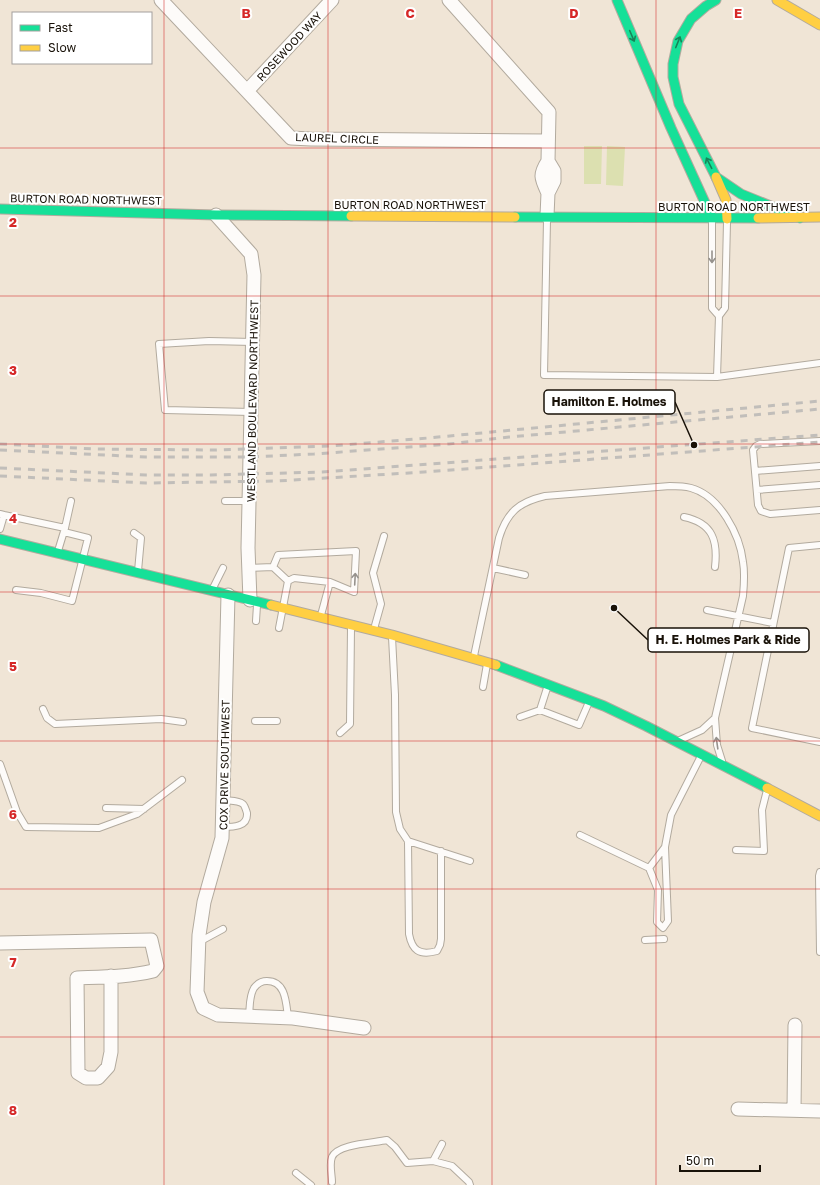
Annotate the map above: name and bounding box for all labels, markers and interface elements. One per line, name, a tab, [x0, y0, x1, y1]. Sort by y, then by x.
text: B	[241, 5, 251, 21]
text: C	[405, 5, 415, 21]
text: D	[569, 5, 579, 21]
text: E	[734, 5, 742, 21]
street label: ROSEWOOD WAY	[254, 9, 324, 83]
legend	[12, 12, 152, 64]
text: Fast	[48, 20, 73, 35]
one-way arrow	[629, 29, 637, 41]
one-way arrow	[675, 36, 682, 48]
text: Slow	[48, 40, 76, 55]
street label: LAUREL CIRCLE	[295, 130, 379, 146]
one-way arrow	[705, 157, 713, 169]
street label: BURTON ROAD NORTHWEST	[10, 191, 162, 207]
street label: BURTON ROAD NORTHWEST	[334, 198, 486, 211]
street label: BURTON ROAD NORTHWEST	[658, 200, 810, 213]
text: 2	[9, 214, 17, 230]
one-way arrow	[708, 250, 716, 263]
street label: WESTLAND BOULEVARD NORTHWEST	[244, 300, 260, 502]
text: 3	[9, 362, 17, 378]
callout: Hamilton E. Holmes	[544, 390, 675, 414]
text: Hamilton E. Holmes	[552, 394, 667, 409]
text: 4	[9, 510, 17, 526]
one-way arrow	[351, 573, 358, 586]
callout: H. E. Holmes Park & Ride	[648, 628, 809, 652]
text: H. E. Holmes Park & Ride	[656, 632, 801, 647]
text: 5	[9, 658, 17, 674]
street label: COX DRIVE SOUTHWEST	[216, 700, 232, 830]
one-way arrow	[713, 736, 721, 749]
text: 6	[9, 806, 17, 822]
text: 7	[9, 954, 17, 970]
text: 8	[9, 1102, 17, 1118]
scale bar	[680, 1147, 760, 1173]
text: 50 m	[686, 1153, 714, 1168]

